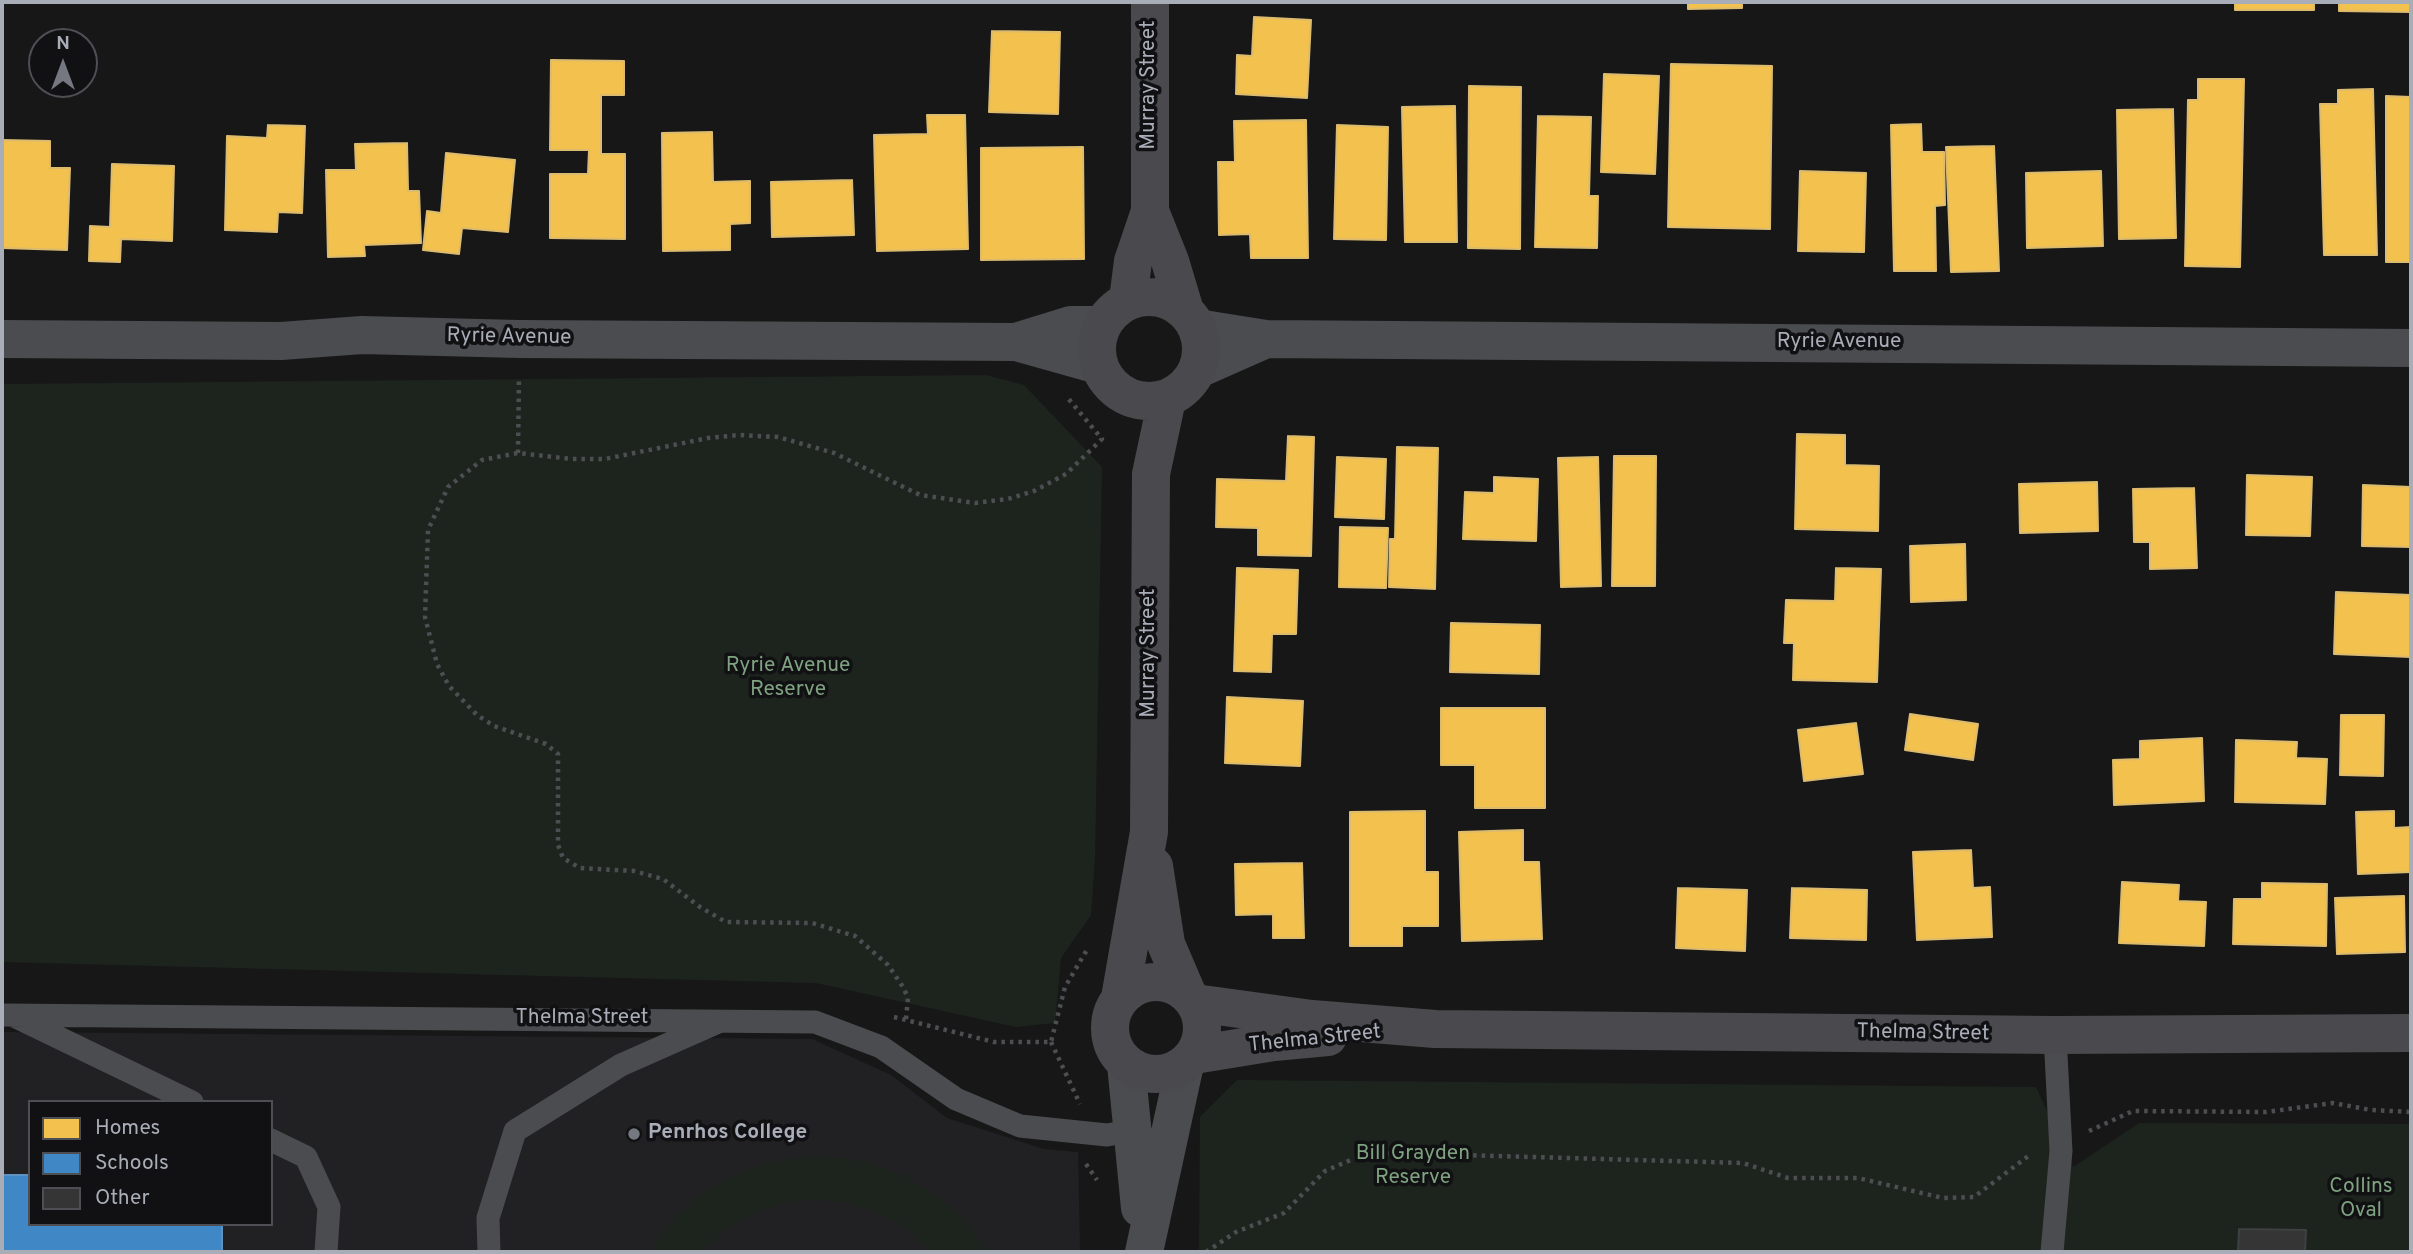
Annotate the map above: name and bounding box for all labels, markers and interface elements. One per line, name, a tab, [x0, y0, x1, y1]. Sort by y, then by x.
street label: Murray Street	[1137, 20, 1163, 150]
north arrow	[28, 28, 98, 98]
text: N	[56, 32, 70, 56]
street label: Ryrie Avenue	[446, 324, 572, 352]
street label: Ryrie Avenue	[1777, 330, 1901, 356]
street label: Murray Street	[1137, 588, 1163, 718]
park label: Ryrie Avenue Reserve	[726, 654, 850, 704]
street label: Thelma Street	[516, 1006, 648, 1032]
street label: Thelma Street	[1856, 1020, 1990, 1048]
street label: Thelma Street	[1248, 1021, 1382, 1059]
legend	[28, 1100, 273, 1226]
text: Homes	[95, 1115, 160, 1142]
place label: Penrhos College	[648, 1121, 807, 1147]
marker: Penrhos College	[626, 1126, 642, 1142]
park label: Bill Grayden Reserve	[1356, 1142, 1470, 1192]
text: Schools	[95, 1150, 169, 1177]
park label: Collins Oval	[2329, 1175, 2393, 1225]
text: Other	[95, 1185, 150, 1212]

